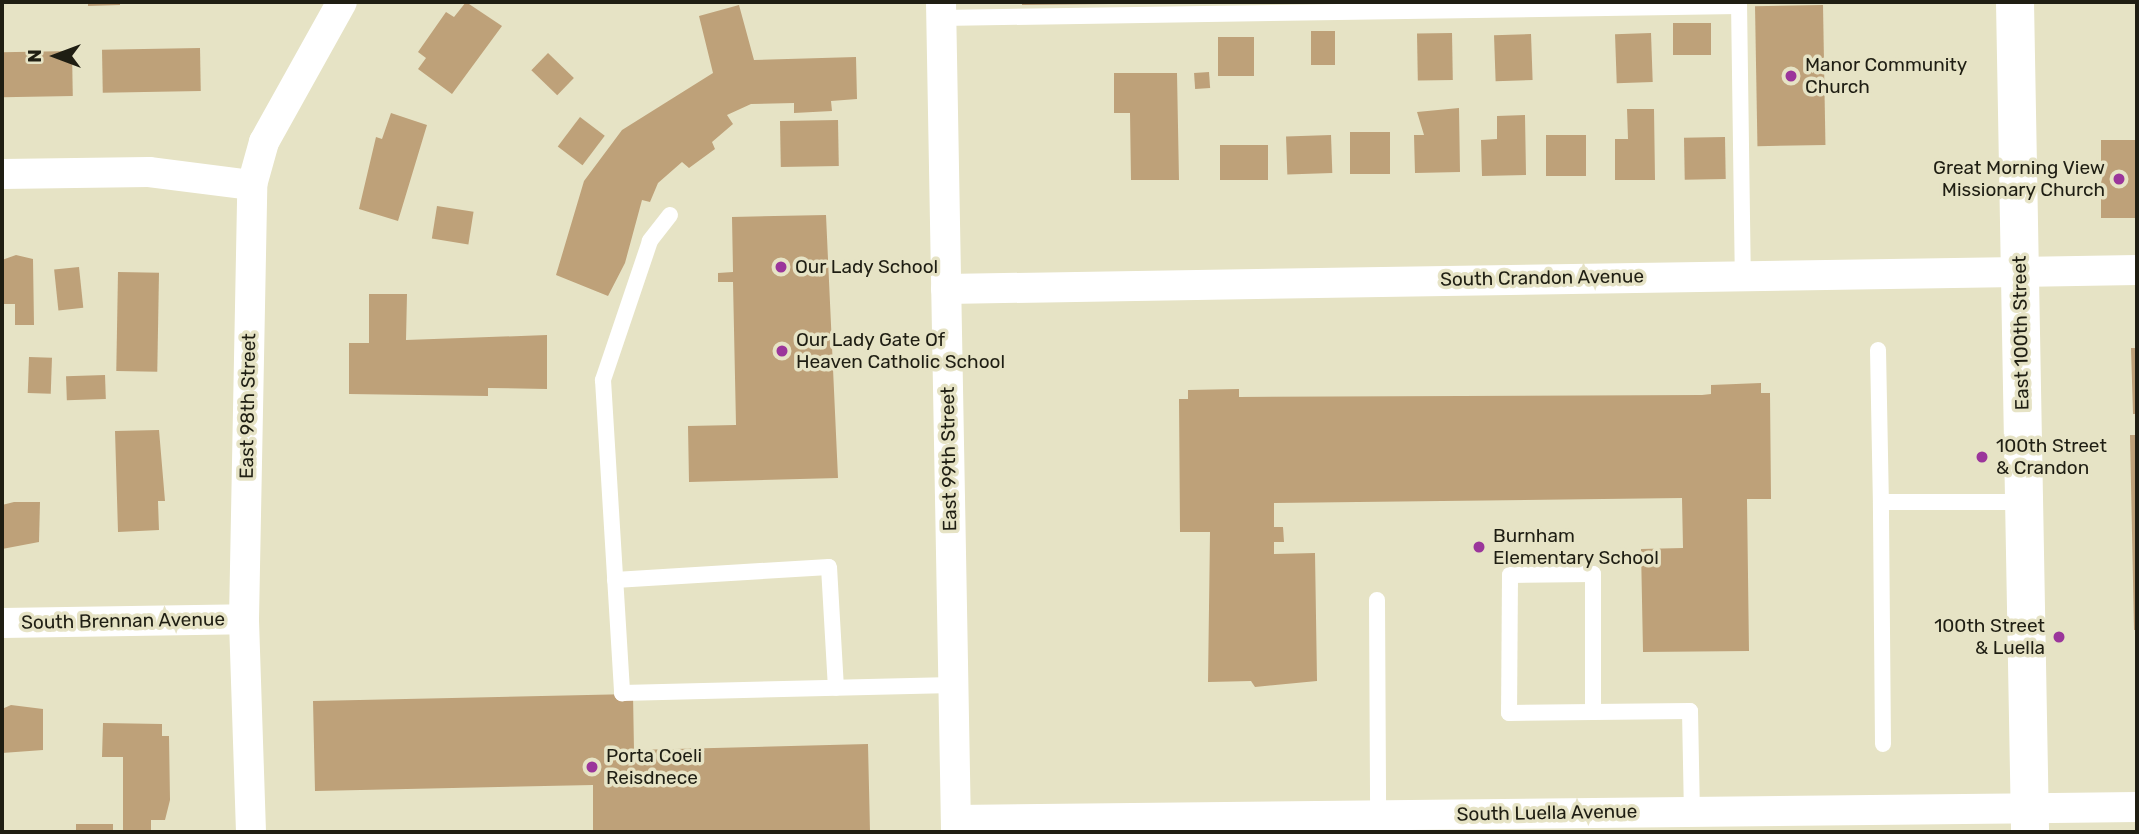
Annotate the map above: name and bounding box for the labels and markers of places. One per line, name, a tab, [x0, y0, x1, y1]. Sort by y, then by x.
place label: Manor Community Church	[1805, 54, 1968, 98]
marker: Manor Community Church	[1783, 68, 1799, 84]
place label: Great Morning View Missionary Church	[1932, 157, 2105, 201]
marker: Great Morning View Missionary Church	[2111, 171, 2127, 187]
place label: Our Lady School	[795, 256, 939, 278]
marker: Our Lady School	[773, 259, 789, 275]
place label: Our Lady Gate Of Heaven Catholic School	[796, 329, 1005, 373]
marker: Our Lady Gate Of Heaven Catholic School	[774, 343, 790, 359]
place label: 100th Street & Crandon	[1996, 435, 2107, 479]
marker: 100th Street & Crandon	[1974, 449, 1990, 465]
place label: Burnham Elementary School	[1493, 525, 1659, 569]
marker: Burnham Elementary School	[1471, 539, 1487, 555]
place label: 100th Street & Luella	[1934, 615, 2045, 659]
marker: 100th Street & Luella	[2051, 629, 2067, 645]
place label: Porta Coeli Reisdnece	[606, 745, 702, 789]
marker: Porta Coeli Reisdnece	[584, 759, 600, 775]

